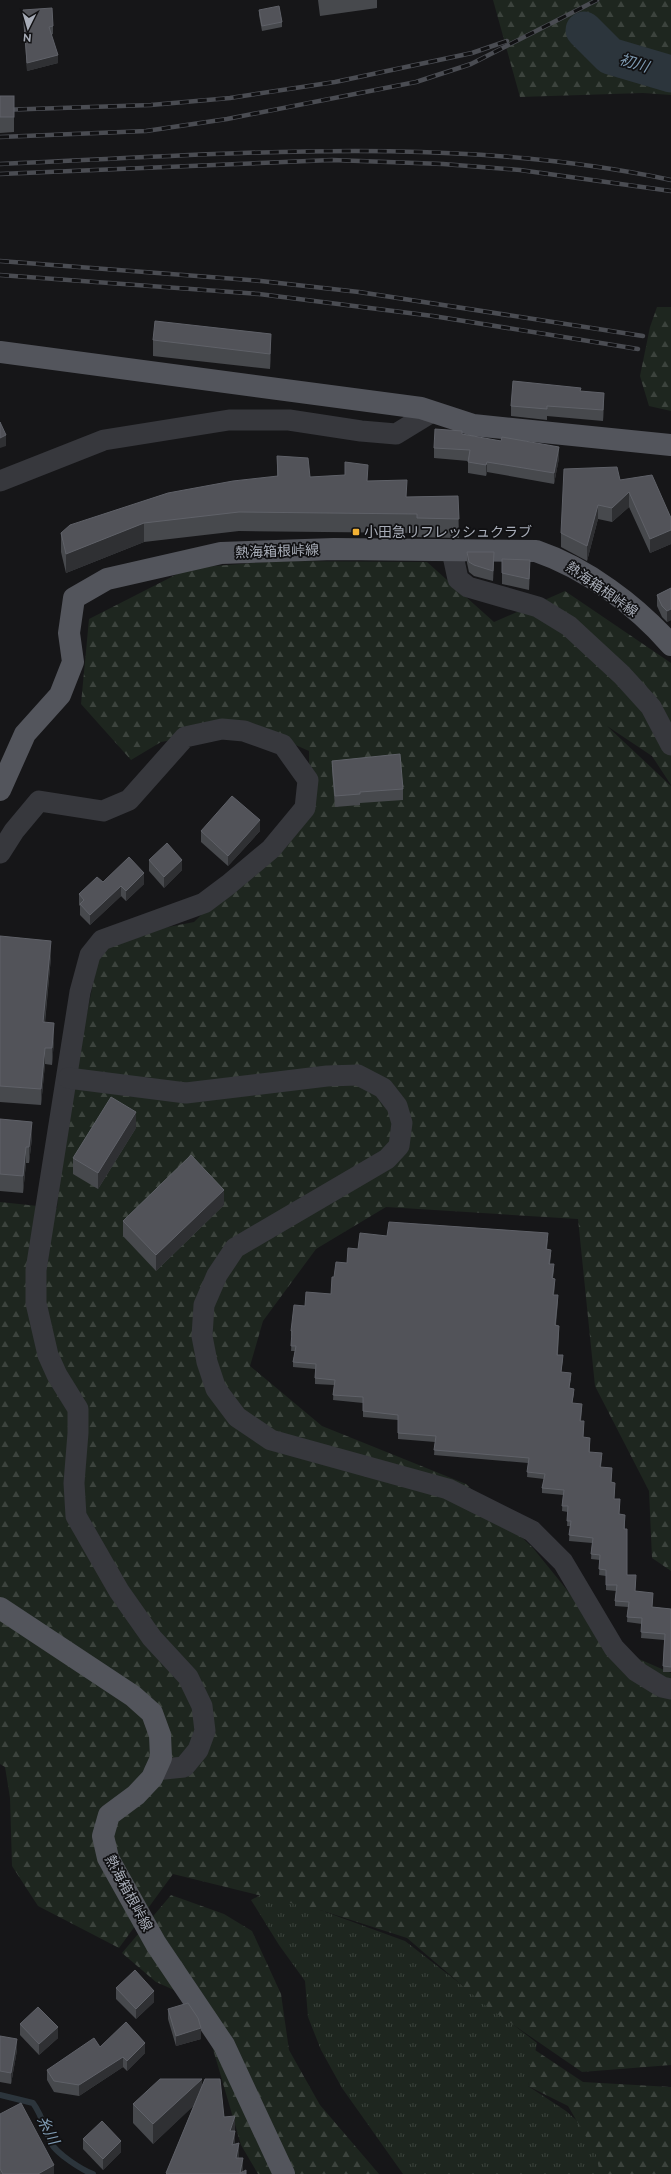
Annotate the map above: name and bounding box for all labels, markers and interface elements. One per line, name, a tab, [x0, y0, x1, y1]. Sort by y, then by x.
north arrow	[8, 8, 48, 48]
text: N	[22, 31, 32, 44]
water label: 初川	[617, 50, 653, 77]
place label: 小田急リフレッシュクラブ	[364, 524, 532, 540]
marker: 小田急リフレッシュクラブ	[351, 527, 361, 537]
street label: 熱海箱根峠線	[235, 542, 319, 560]
street label: 熱海箱根峠線	[563, 558, 641, 620]
street label: 熱海箱根峠線	[102, 1852, 156, 1934]
water label: 糸川	[33, 2113, 64, 2149]

